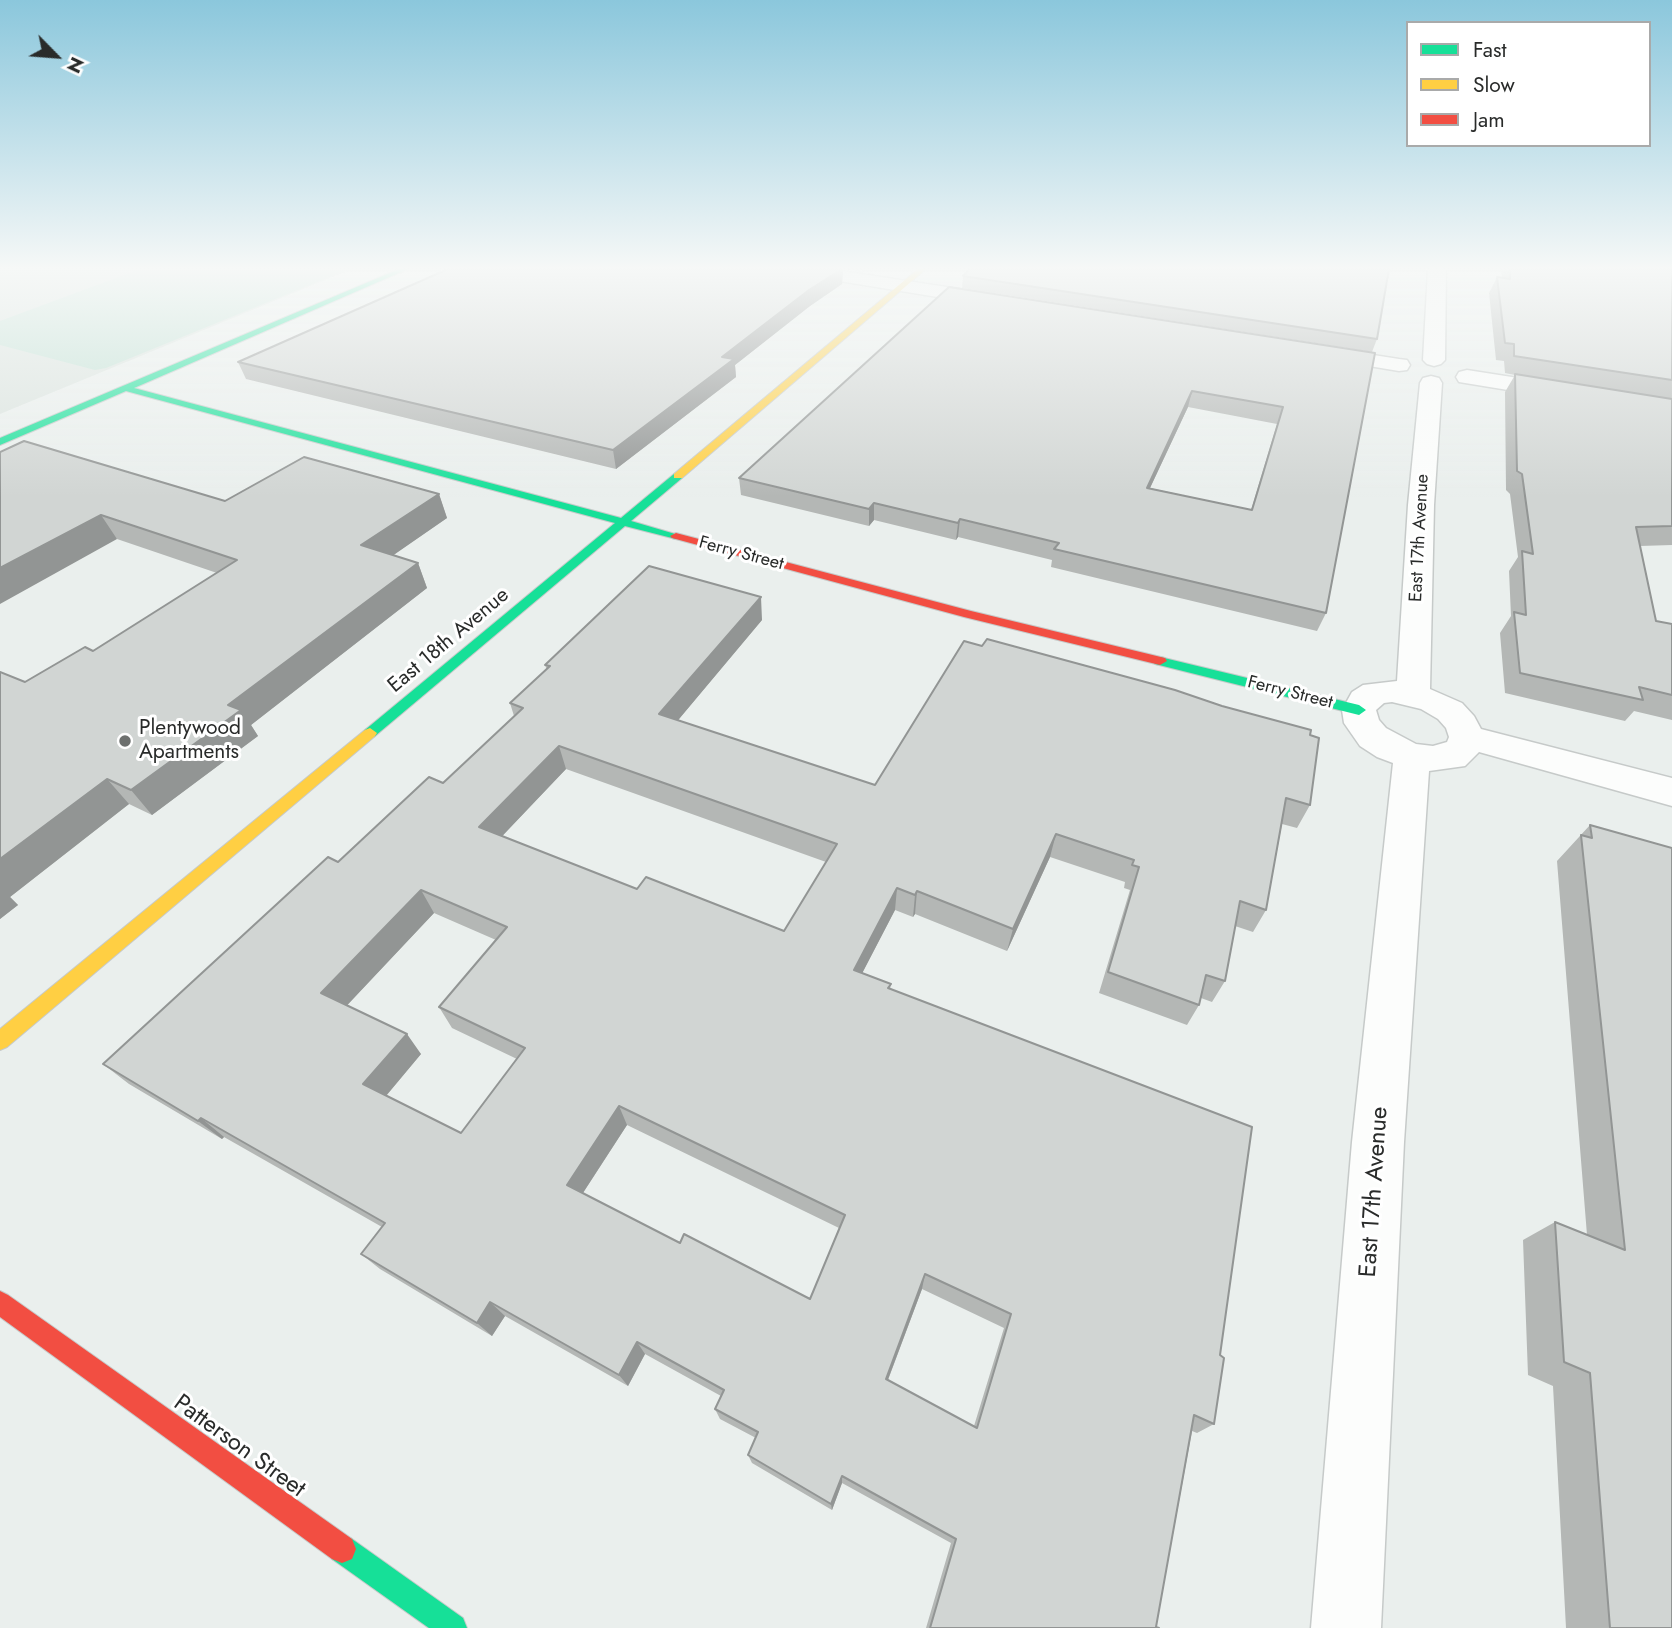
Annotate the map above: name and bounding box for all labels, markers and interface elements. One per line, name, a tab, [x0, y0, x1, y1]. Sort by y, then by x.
north arrow	[21, 21, 91, 91]
legend	[1406, 21, 1651, 147]
text: Fast	[1473, 35, 1506, 65]
text: N	[60, 53, 91, 78]
text: Slow	[1473, 70, 1515, 100]
text: Jam	[1473, 105, 1505, 135]
street label: East 17th Avenue	[1406, 473, 1434, 603]
street label: Ferry Street	[696, 532, 786, 576]
street label: East 18th Avenue	[383, 583, 515, 699]
street label: Ferry Street	[1245, 672, 1335, 714]
place label: Plentywood Apartments	[139, 716, 241, 766]
marker: Plentywood Apartments	[117, 733, 133, 749]
street label: East 17th Avenue	[1355, 1106, 1395, 1278]
street label: Patterson Street	[167, 1390, 311, 1504]

